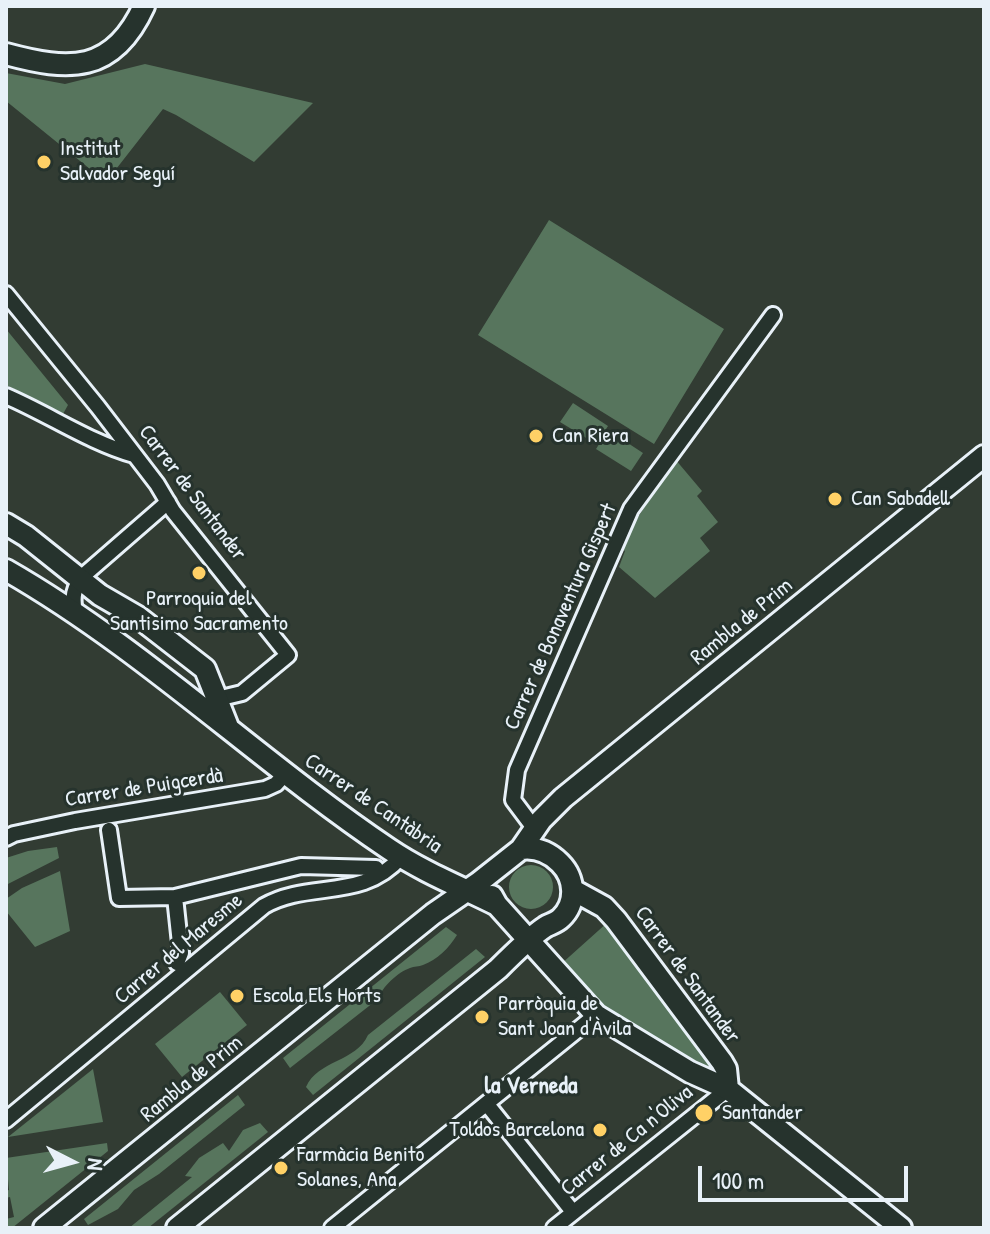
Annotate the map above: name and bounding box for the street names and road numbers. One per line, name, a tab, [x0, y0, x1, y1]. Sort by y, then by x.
street label: Carrer de Santander	[132, 420, 252, 566]
street label: Carrer de Bonaventura Gispert	[499, 500, 623, 734]
street label: Rambla de Prim	[686, 573, 798, 671]
street label: Carrer de Cantàbria	[299, 748, 447, 860]
street label: Carrer de Puigcerdà	[63, 762, 225, 814]
street label: Carrer del Maresme	[110, 888, 248, 1010]
street label: Carrer de Santander	[628, 901, 746, 1049]
street label: Rambla de Prim	[136, 1030, 248, 1128]
street label: Carrer de Ca n'Oliva	[556, 1080, 698, 1202]

